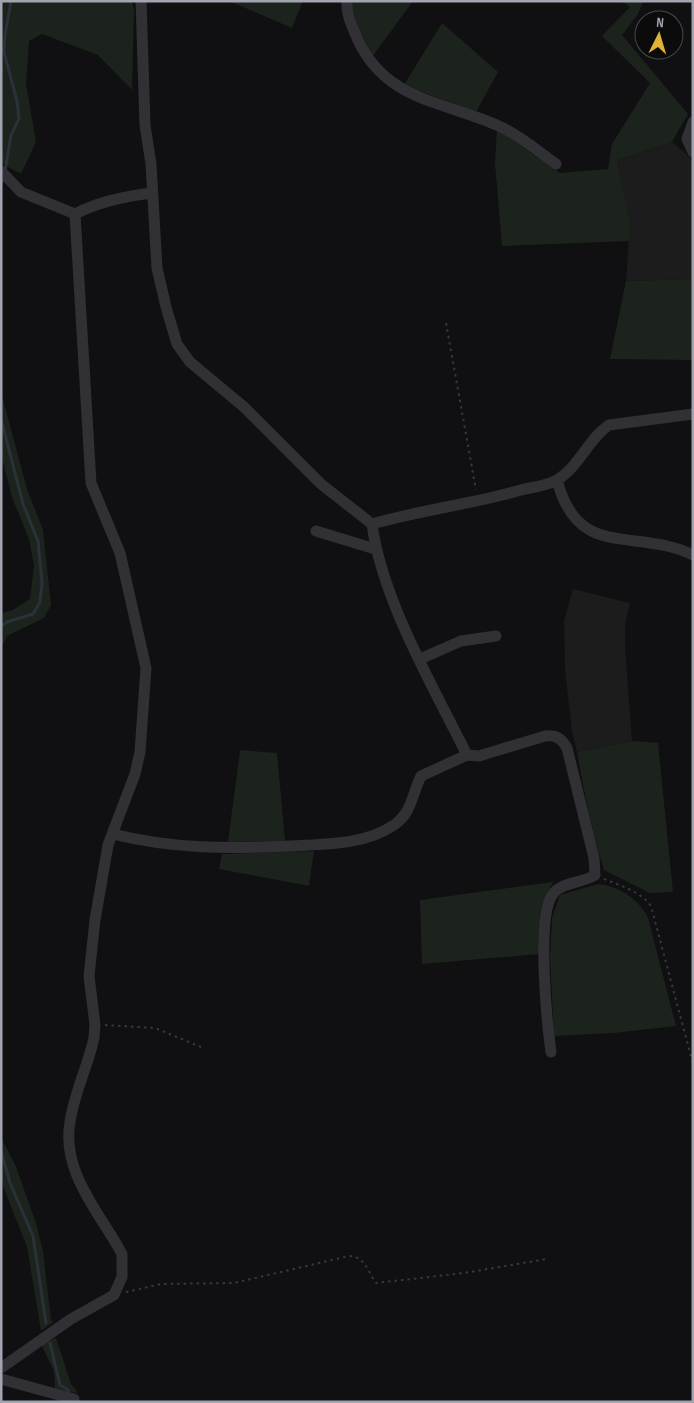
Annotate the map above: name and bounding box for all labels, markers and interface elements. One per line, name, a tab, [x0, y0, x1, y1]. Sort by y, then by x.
north arrow	[634, 10, 684, 60]
text: N	[656, 14, 665, 31]

